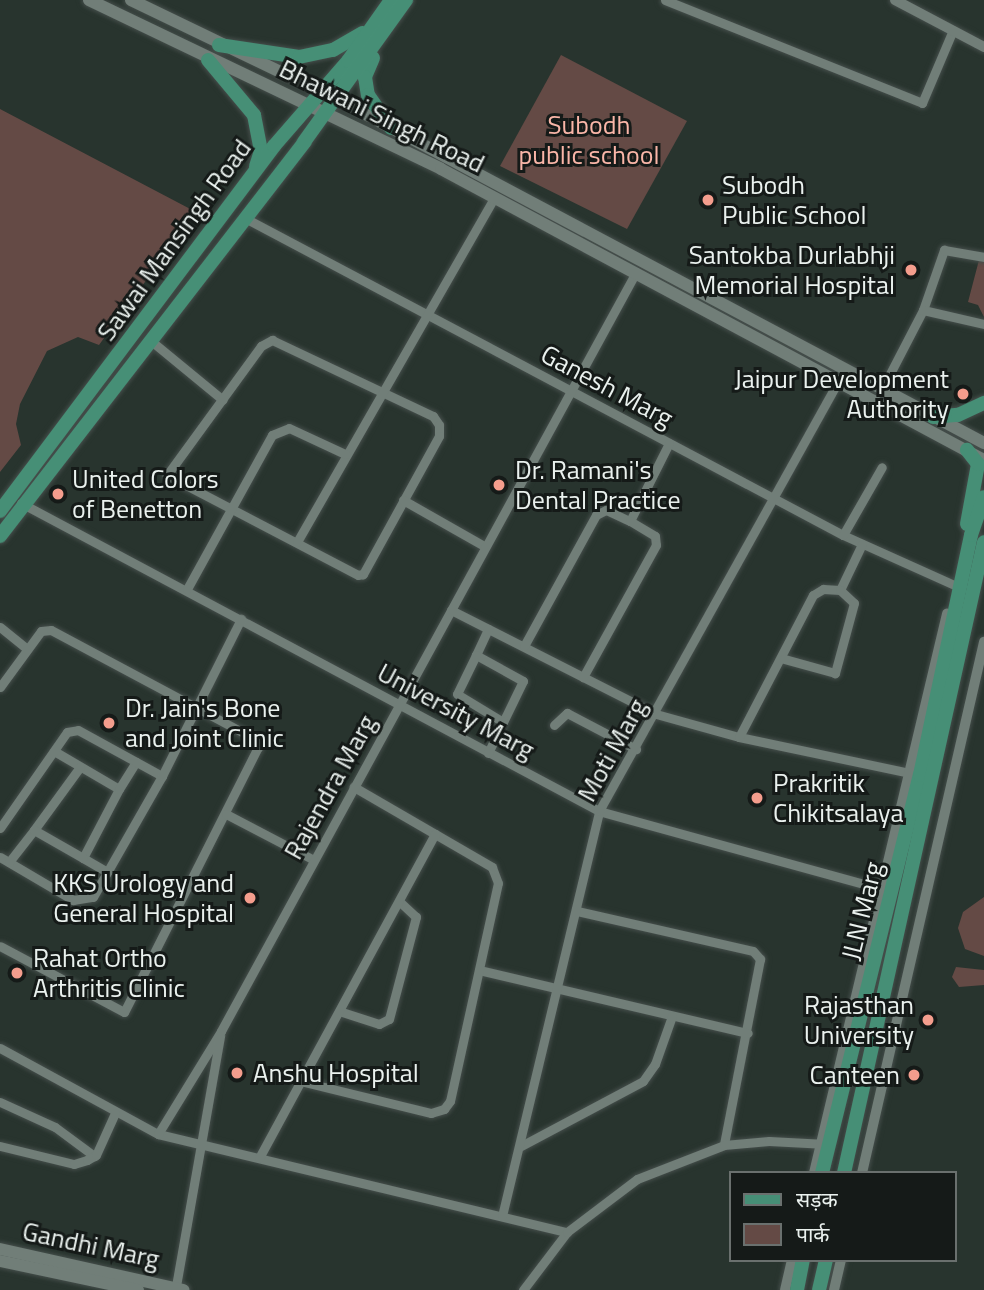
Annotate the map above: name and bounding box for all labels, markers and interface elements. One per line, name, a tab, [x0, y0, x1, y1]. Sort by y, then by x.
street label: Bhawani Singh Road	[274, 53, 490, 179]
park label: Subodh public school	[519, 109, 659, 170]
street label: Sawai Mansingh Road	[91, 133, 257, 347]
place label: Subodh Public School	[722, 169, 867, 230]
marker: Subodh Public School	[700, 192, 716, 208]
place label: Santokba Durlabhji Memorial Hospital	[689, 239, 895, 300]
marker: Santokba Durlabhji Memorial Hospital	[901, 260, 921, 280]
street label: Ganesh Marg	[536, 338, 678, 434]
place label: Jaipur Development Authority	[734, 363, 949, 424]
marker: Jaipur Development Authority	[955, 386, 971, 402]
place label: Dr. Ramani's Dental Practice	[515, 454, 681, 516]
place label: United Colors of Benetton	[72, 463, 219, 524]
marker: Dr. Ramani's Dental Practice	[489, 475, 509, 495]
marker: United Colors of Benetton	[50, 486, 66, 502]
street label: University Marg	[372, 657, 540, 765]
place label: Dr. Jain's Bone and Joint Clinic	[125, 692, 284, 754]
street label: Moti Marg	[571, 693, 653, 807]
street label: Rajendra Marg	[277, 709, 383, 865]
marker: Dr. Jain's Bone and Joint Clinic	[99, 713, 119, 733]
place label: Prakritik Chikitsalaya	[773, 767, 903, 828]
marker: Prakritik Chikitsalaya	[747, 788, 767, 808]
street label: JLN Marg	[835, 859, 889, 963]
place label: KKS Urology and General Hospital	[53, 867, 234, 928]
marker: KKS Urology and General Hospital	[240, 888, 260, 908]
place label: Rahat Ortho Arthritis Clinic	[33, 942, 185, 1004]
marker: Rahat Ortho Arthritis Clinic	[7, 963, 27, 983]
place label: Rajasthan University	[804, 989, 914, 1050]
marker: Rajasthan University	[920, 1012, 936, 1028]
place label: Anshu Hospital	[253, 1057, 419, 1089]
place label: Canteen	[810, 1059, 900, 1091]
marker: Anshu Hospital	[227, 1063, 247, 1083]
marker: Canteen	[906, 1067, 922, 1083]
legend	[729, 1171, 956, 1262]
text: सड़क	[796, 1183, 838, 1215]
street label: Gandhi Marg	[20, 1215, 162, 1275]
text: पार्क	[796, 1218, 830, 1250]

